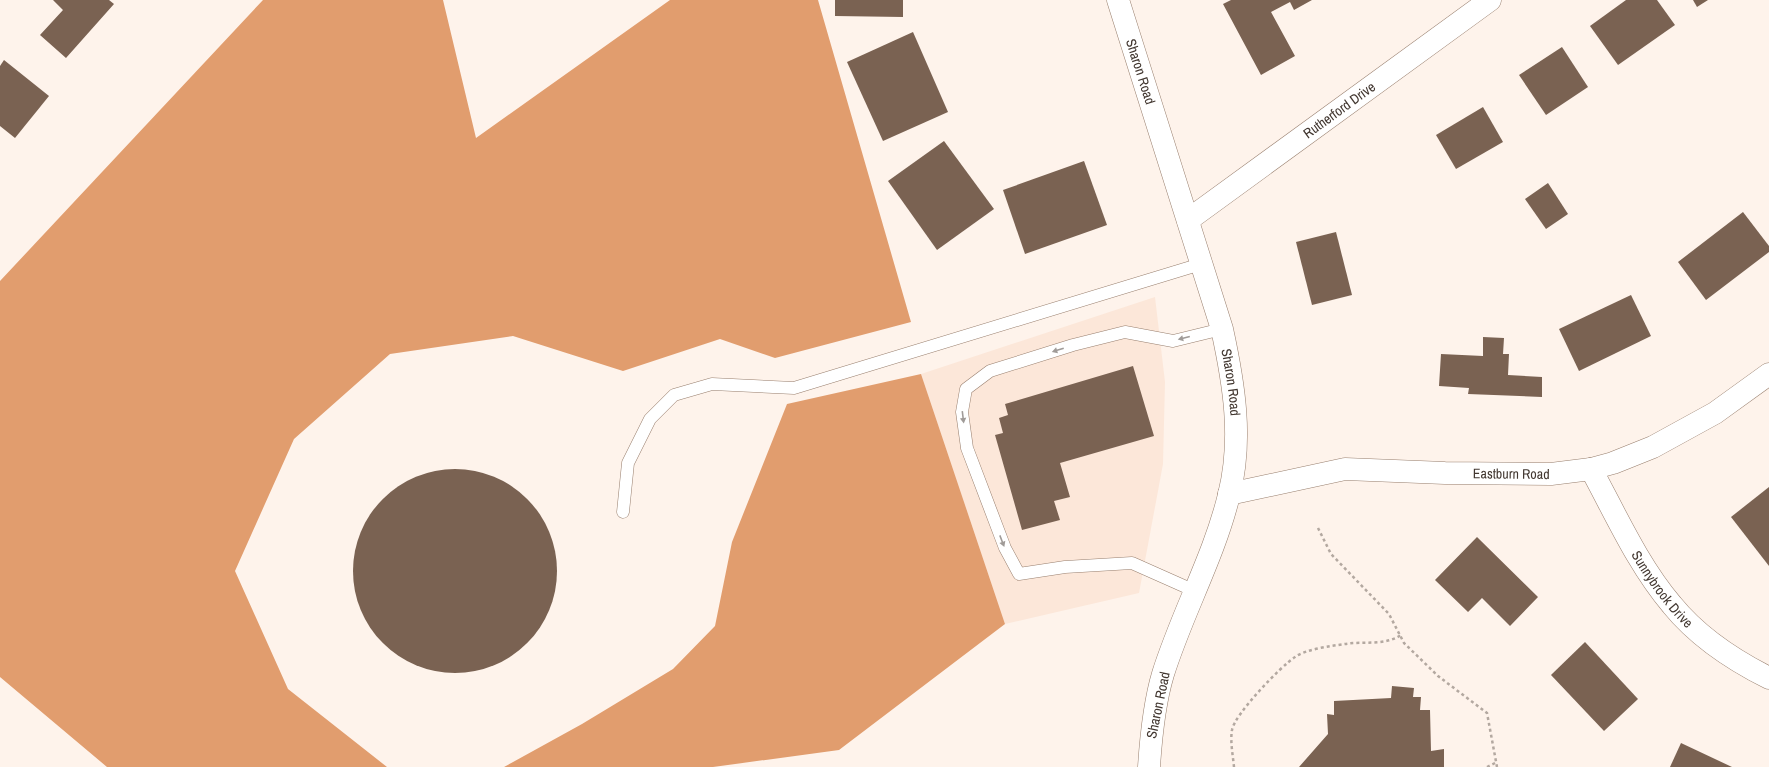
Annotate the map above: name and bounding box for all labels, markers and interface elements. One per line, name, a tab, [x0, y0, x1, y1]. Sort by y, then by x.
street label: Sharon Road	[1122, 37, 1159, 107]
street label: Rutherford Drive	[1300, 78, 1379, 142]
one-way arrow	[1178, 336, 1190, 342]
one-way arrow	[1051, 347, 1063, 353]
street label: Sharon Road	[1217, 347, 1245, 416]
one-way arrow	[960, 411, 966, 423]
street label: Eastburn Road	[1473, 464, 1550, 483]
one-way arrow	[1000, 535, 1006, 547]
street label: Sunnybrook Drive	[1628, 547, 1697, 632]
street label: Sharon Road	[1142, 670, 1174, 740]

